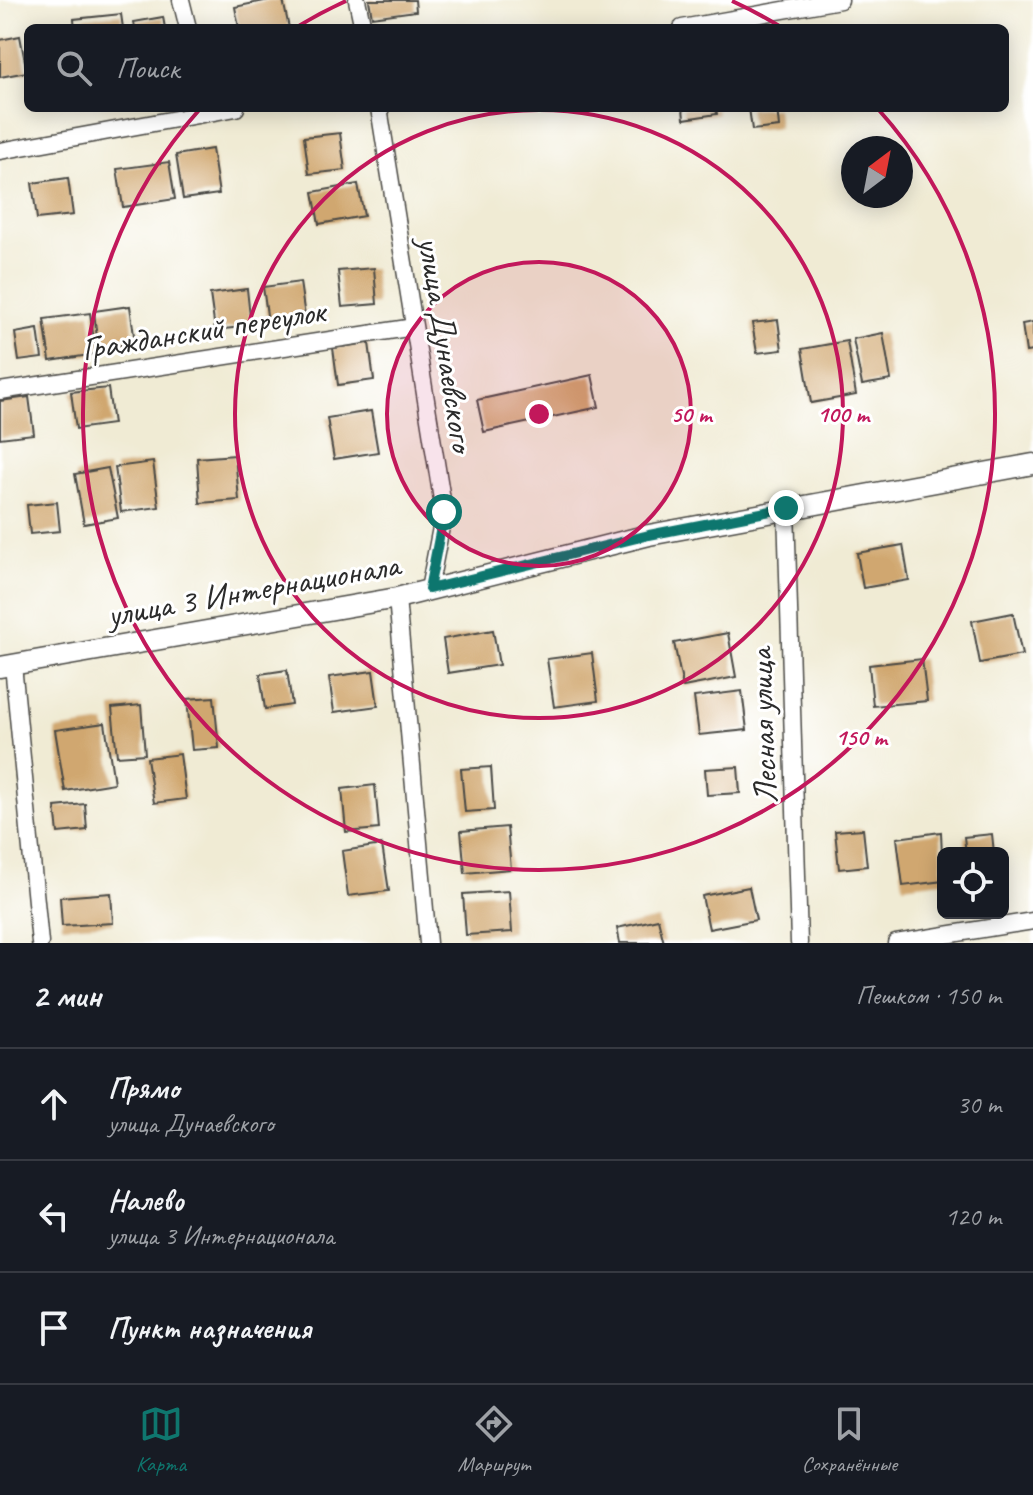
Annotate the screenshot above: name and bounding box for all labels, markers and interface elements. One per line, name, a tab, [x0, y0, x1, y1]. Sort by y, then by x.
search box	[24, 24, 1009, 112]
icon: search	[52, 46, 96, 90]
text: Поиск	[116, 49, 179, 87]
north arrow	[841, 136, 913, 208]
street label: улица Дунаевского	[408, 232, 485, 458]
street label: Гражданский переулок	[78, 288, 331, 370]
text: 50 m	[671, 399, 714, 429]
text: 100 m	[817, 399, 871, 429]
centre of rings	[525, 400, 553, 428]
route end	[768, 490, 804, 526]
route start	[426, 494, 462, 530]
street label: улица 3 Интернационала	[102, 542, 405, 637]
street label: Лесная улица	[738, 644, 787, 804]
text: 150 m	[835, 722, 889, 752]
map controls	[937, 847, 1009, 919]
button: locate	[937, 847, 1009, 919]
text: 2 мин	[32, 974, 101, 1017]
text: Пешком · 150 m	[856, 979, 1001, 1012]
text: Прямо	[108, 1069, 179, 1107]
icon: ahead	[32, 1082, 76, 1126]
text: 30 m	[957, 1088, 1001, 1121]
text: улица Дунаевского	[108, 1107, 274, 1140]
text: Налево	[108, 1181, 184, 1219]
icon: left	[32, 1194, 76, 1238]
text: 120 m	[945, 1200, 1001, 1233]
text: улица 3 Интернационала	[108, 1219, 334, 1252]
icon: arrive	[32, 1306, 76, 1350]
text: Пункт назначения	[108, 1309, 311, 1347]
tab: Карта	[136, 1402, 186, 1478]
tab: Маршрут	[458, 1402, 530, 1478]
tab: Сохранённые	[802, 1402, 897, 1478]

